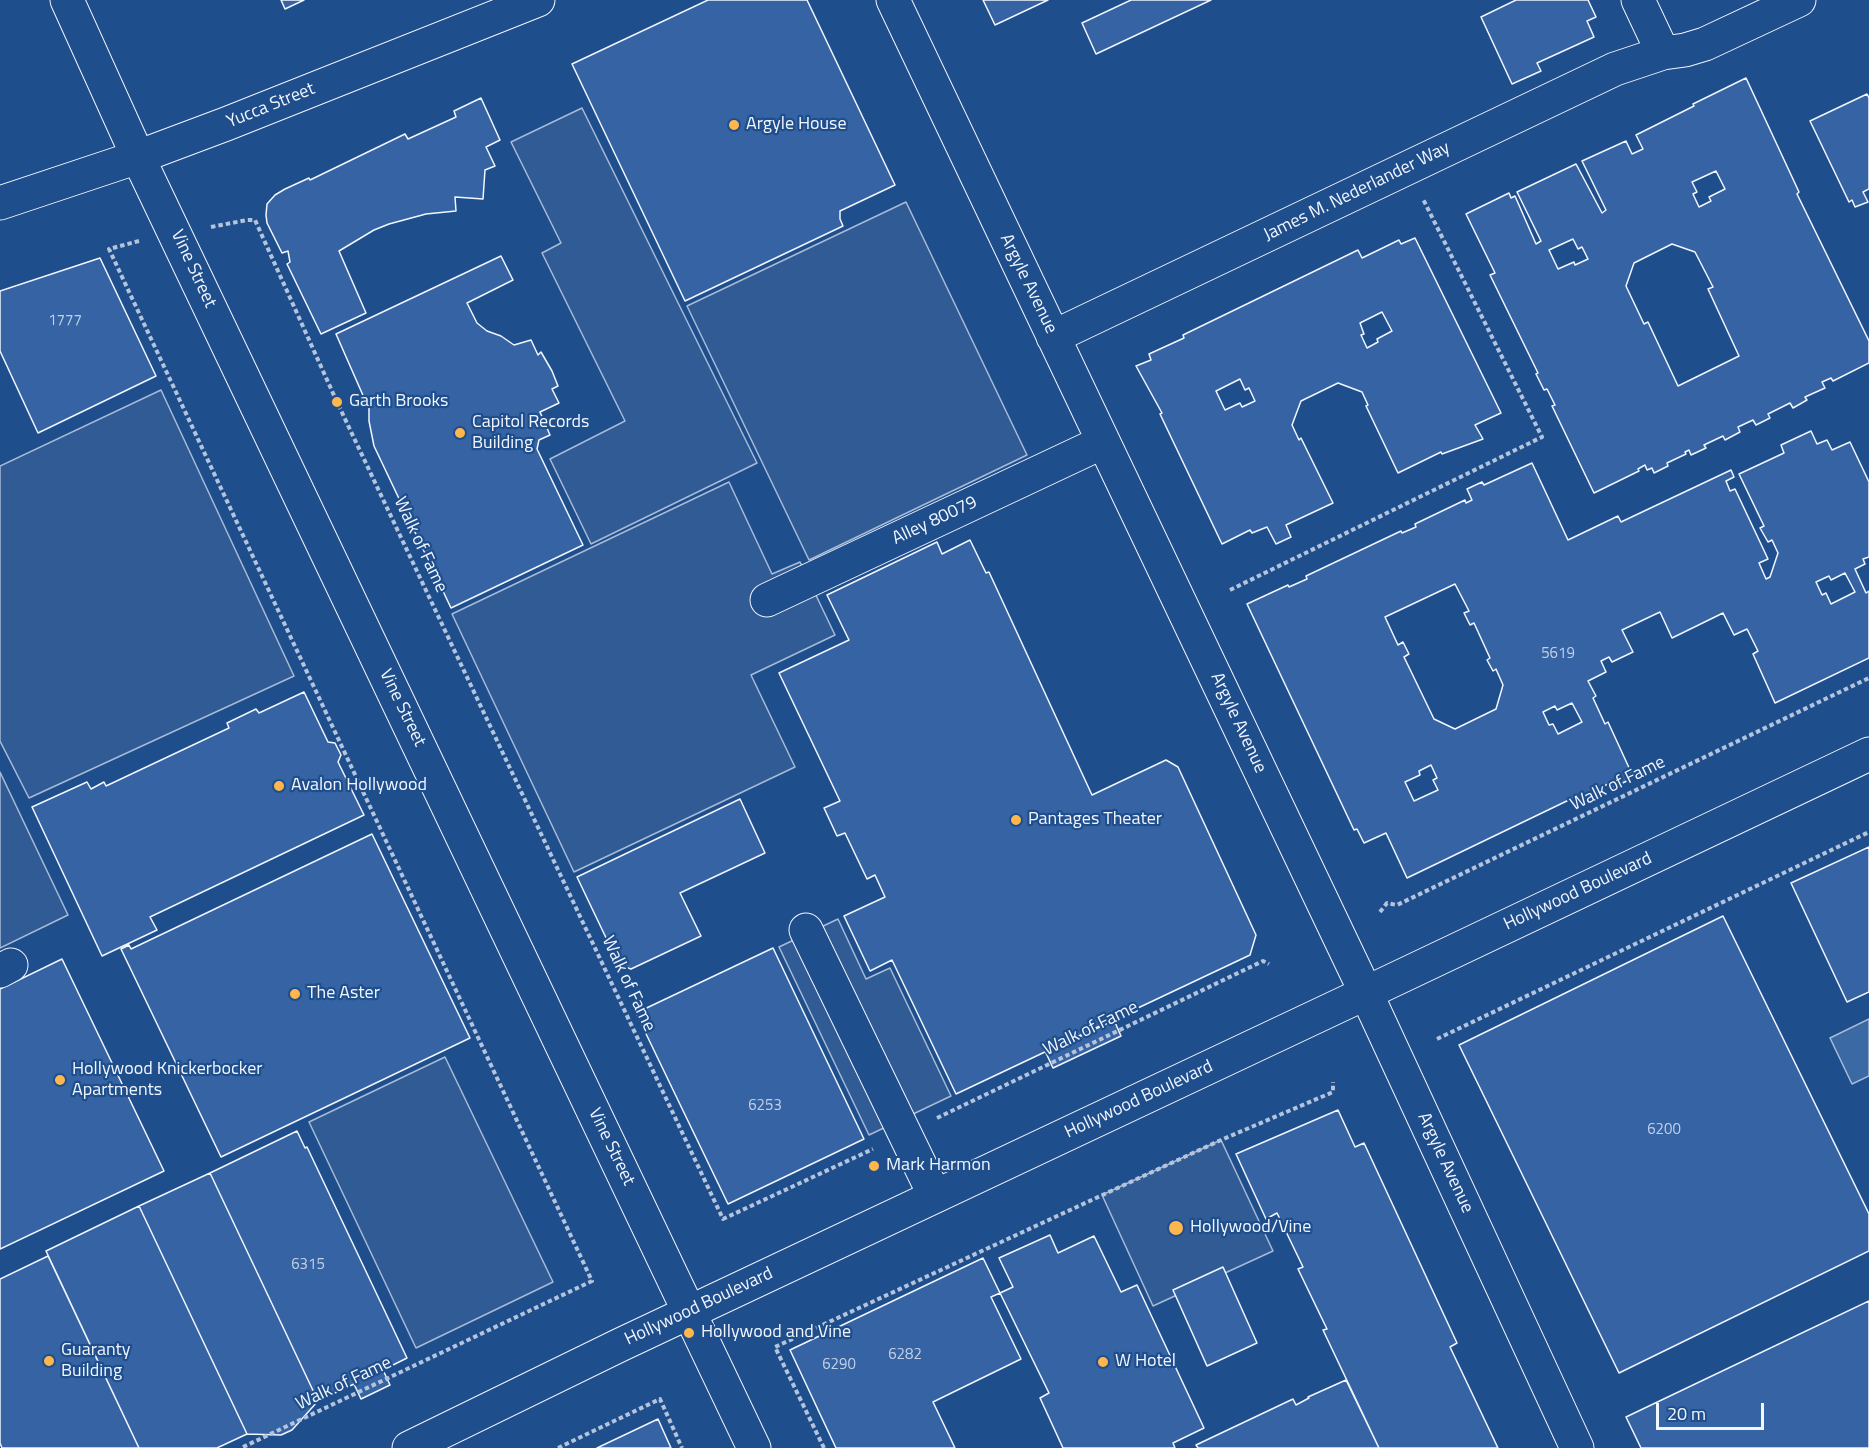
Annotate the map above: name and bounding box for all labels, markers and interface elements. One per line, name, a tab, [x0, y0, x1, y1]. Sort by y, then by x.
street label: Yucca Street	[224, 79, 318, 133]
place label: Argyle House	[746, 114, 847, 136]
marker: Argyle House	[727, 118, 741, 132]
street label: James M. Nederlander Way	[1260, 137, 1454, 247]
street label: Vine Street	[166, 227, 220, 311]
street label: Argyle Avenue	[995, 231, 1061, 337]
house number: 1777	[48, 312, 82, 330]
place label: Garth Brooks	[349, 391, 448, 413]
marker: Garth Brooks	[330, 395, 344, 409]
place label: Capitol Records Building	[472, 412, 589, 454]
marker: Capitol Records Building	[453, 426, 467, 440]
street label: Alley 80079	[889, 492, 981, 550]
street label: Walk of Fame	[388, 494, 452, 596]
house number: 5619	[1541, 645, 1575, 663]
street label: Vine Street	[374, 666, 430, 750]
street label: Argyle Avenue	[1205, 669, 1271, 777]
street label: Walk of Fame	[1567, 752, 1669, 816]
place label: Avalon Hollywood	[291, 775, 427, 797]
marker: Avalon Hollywood	[272, 779, 286, 793]
place label: Pantages Theater	[1028, 809, 1162, 831]
marker: Pantages Theater	[1009, 813, 1023, 827]
street label: Hollywood Boulevard	[1500, 848, 1656, 936]
street label: Walk of Fame	[596, 933, 660, 1035]
place label: The Aster	[307, 983, 380, 1005]
marker: The Aster	[288, 987, 302, 1001]
street label: Walk of Fame	[1040, 997, 1142, 1061]
street label: Hollywood Boulevard	[1061, 1056, 1217, 1144]
place label: Hollywood Knickerbocker Apartments	[72, 1059, 263, 1102]
marker: Hollywood Knickerbocker Apartments	[53, 1073, 67, 1087]
house number: 6253	[748, 1097, 782, 1115]
street label: Vine Street	[583, 1105, 639, 1189]
street label: Argyle Avenue	[1412, 1109, 1478, 1217]
house number: 6200	[1647, 1121, 1681, 1139]
place label: Mark Harmon	[886, 1155, 991, 1177]
marker: Mark Harmon	[867, 1159, 881, 1173]
place label: Hollywood/Vine	[1190, 1217, 1311, 1239]
marker: Hollywood/Vine	[1167, 1219, 1185, 1237]
house number: 6315	[291, 1256, 325, 1274]
street label: Hollywood Boulevard	[621, 1263, 777, 1351]
place label: Hollywood and Vine	[701, 1322, 851, 1344]
marker: Hollywood and Vine	[682, 1326, 696, 1340]
place label: Guaranty Building	[61, 1340, 131, 1382]
house number: 6282	[888, 1346, 922, 1364]
place label: W Hotel	[1115, 1351, 1176, 1373]
street label: Walk of Fame	[293, 1352, 395, 1416]
marker: Guaranty Building	[42, 1354, 56, 1368]
marker: W Hotel	[1096, 1355, 1110, 1369]
house number: 6290	[822, 1356, 856, 1374]
scale bar	[1659, 1391, 1767, 1429]
text: 20 m	[1667, 1400, 1706, 1427]

